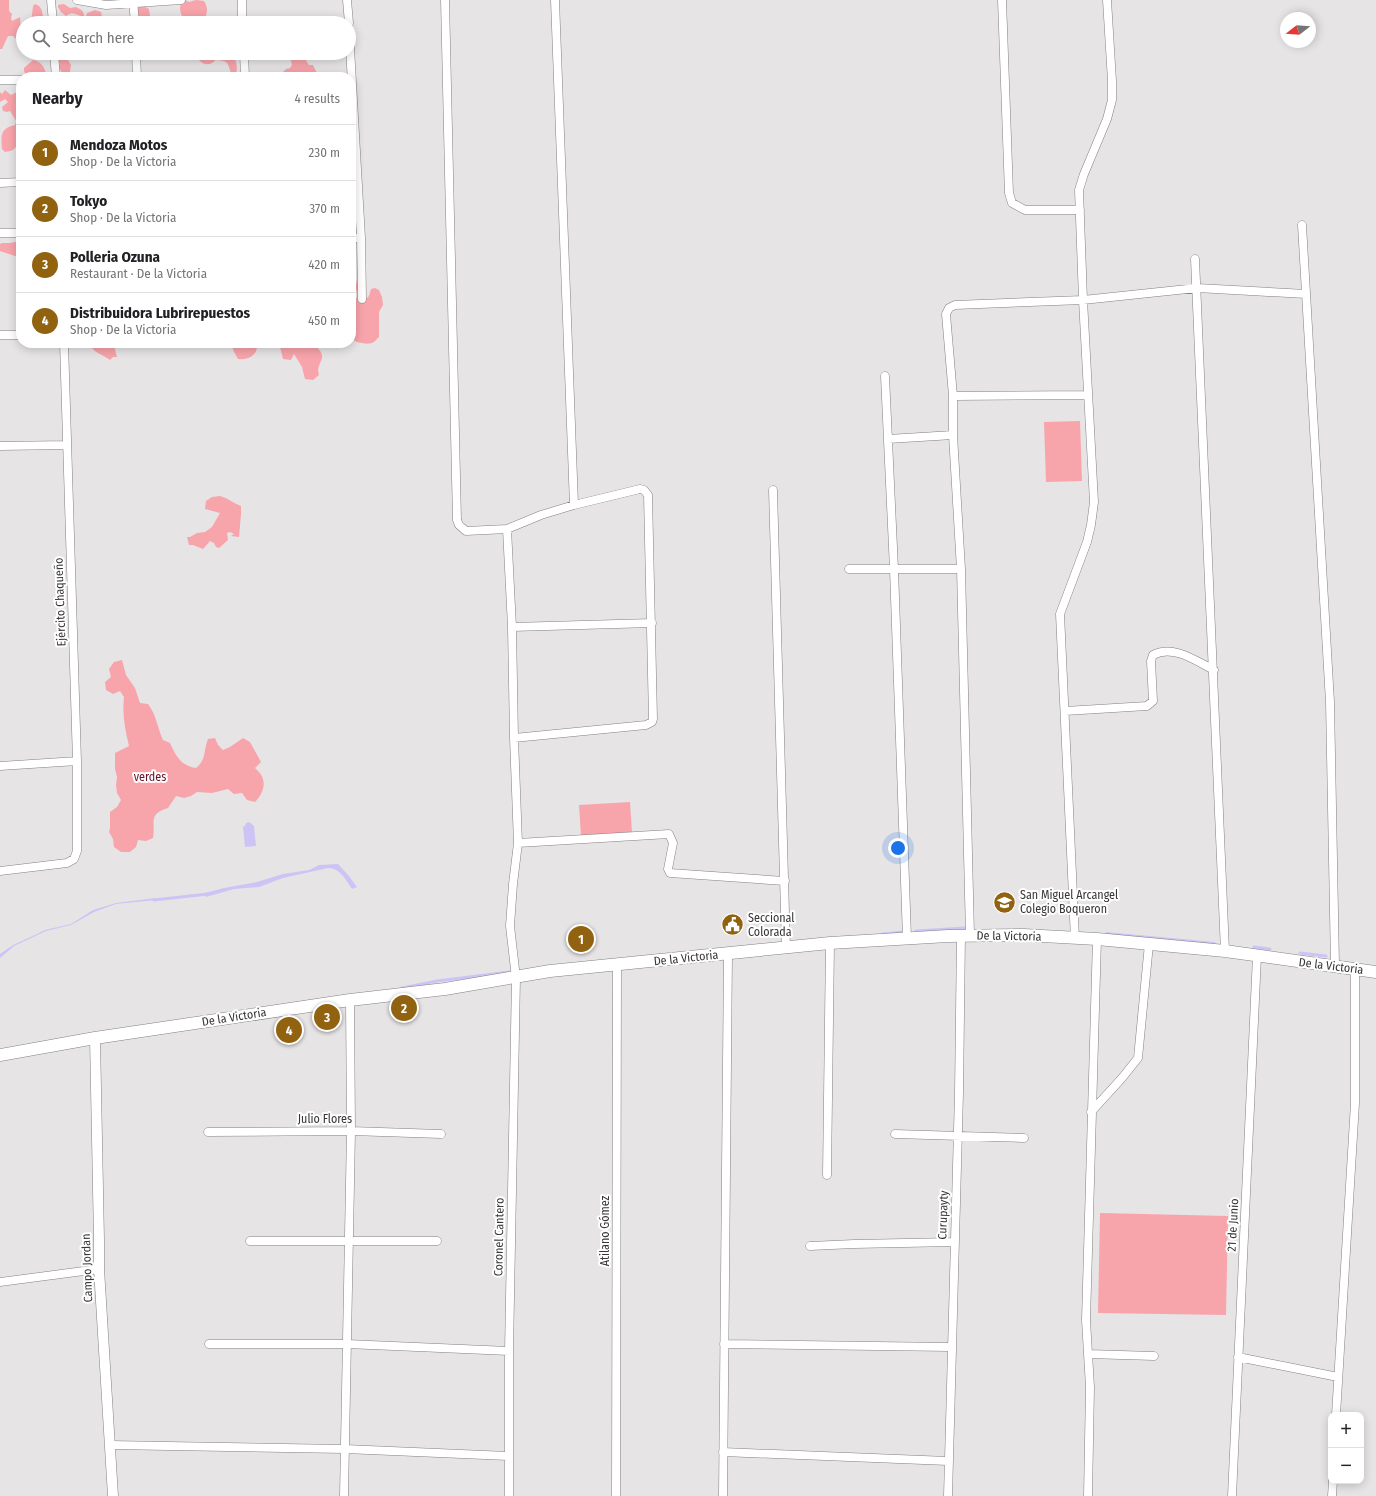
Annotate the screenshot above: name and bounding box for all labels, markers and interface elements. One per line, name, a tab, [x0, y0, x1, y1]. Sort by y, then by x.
north arrow	[1280, 12, 1316, 48]
search box	[16, 16, 356, 60]
icon: search	[30, 27, 52, 49]
text: Search here	[62, 29, 134, 47]
text: Nearby	[32, 88, 83, 109]
text: 4 results	[294, 91, 340, 106]
text: Mendoza Motos	[70, 136, 167, 154]
text: 1	[42, 145, 48, 160]
text: 230 m	[309, 145, 340, 160]
text: Shop · De la Victoria	[70, 154, 176, 169]
text: Tokyo	[70, 192, 107, 210]
text: 2	[42, 201, 48, 216]
text: 370 m	[309, 201, 340, 216]
text: Shop · De la Victoria	[70, 210, 176, 225]
text: Polleria Ozuna	[70, 248, 160, 266]
text: 3	[42, 257, 48, 272]
text: 420 m	[308, 257, 340, 272]
text: Restaurant · De la Victoria	[70, 266, 207, 281]
text: Distribuidora Lubrirepuestos	[70, 304, 250, 322]
text: 4	[42, 313, 48, 328]
text: 450 m	[308, 313, 340, 328]
text: Shop · De la Victoria	[70, 322, 176, 337]
street label: Ejército Chaqueño	[51, 557, 69, 647]
park label: verdes	[134, 770, 166, 784]
your location	[888, 838, 908, 858]
place label: San Miguel Arcangel Colegio Boqueron	[1020, 888, 1118, 916]
school or university icon: San Miguel Arcangel Colegio Boqueron	[992, 889, 1018, 915]
place label: Seccional Colorada	[748, 911, 795, 939]
public building icon: Seccional Colorada	[719, 912, 745, 938]
pin: 1	[568, 924, 594, 954]
street label: De la Victoria	[976, 928, 1042, 944]
street label: De la Victoria	[653, 948, 719, 968]
street label: De la Victoria	[1298, 955, 1364, 977]
pin: 2	[391, 993, 417, 1023]
pin: 3	[314, 1002, 340, 1032]
street label: De la Victoria	[201, 1005, 267, 1029]
pin: 4	[276, 1015, 302, 1045]
street label: Julio Flores	[298, 1112, 352, 1126]
street label: Curupayty	[935, 1190, 951, 1240]
street label: Atilano Gómez	[598, 1195, 612, 1266]
street label: Coronel Cantero	[491, 1198, 507, 1276]
street label: 21 de Junio	[1225, 1198, 1241, 1252]
street label: Campo Jordan	[79, 1233, 95, 1303]
map controls	[1328, 1412, 1364, 1484]
button: +	[1328, 1412, 1364, 1448]
button: −	[1328, 1448, 1364, 1484]

